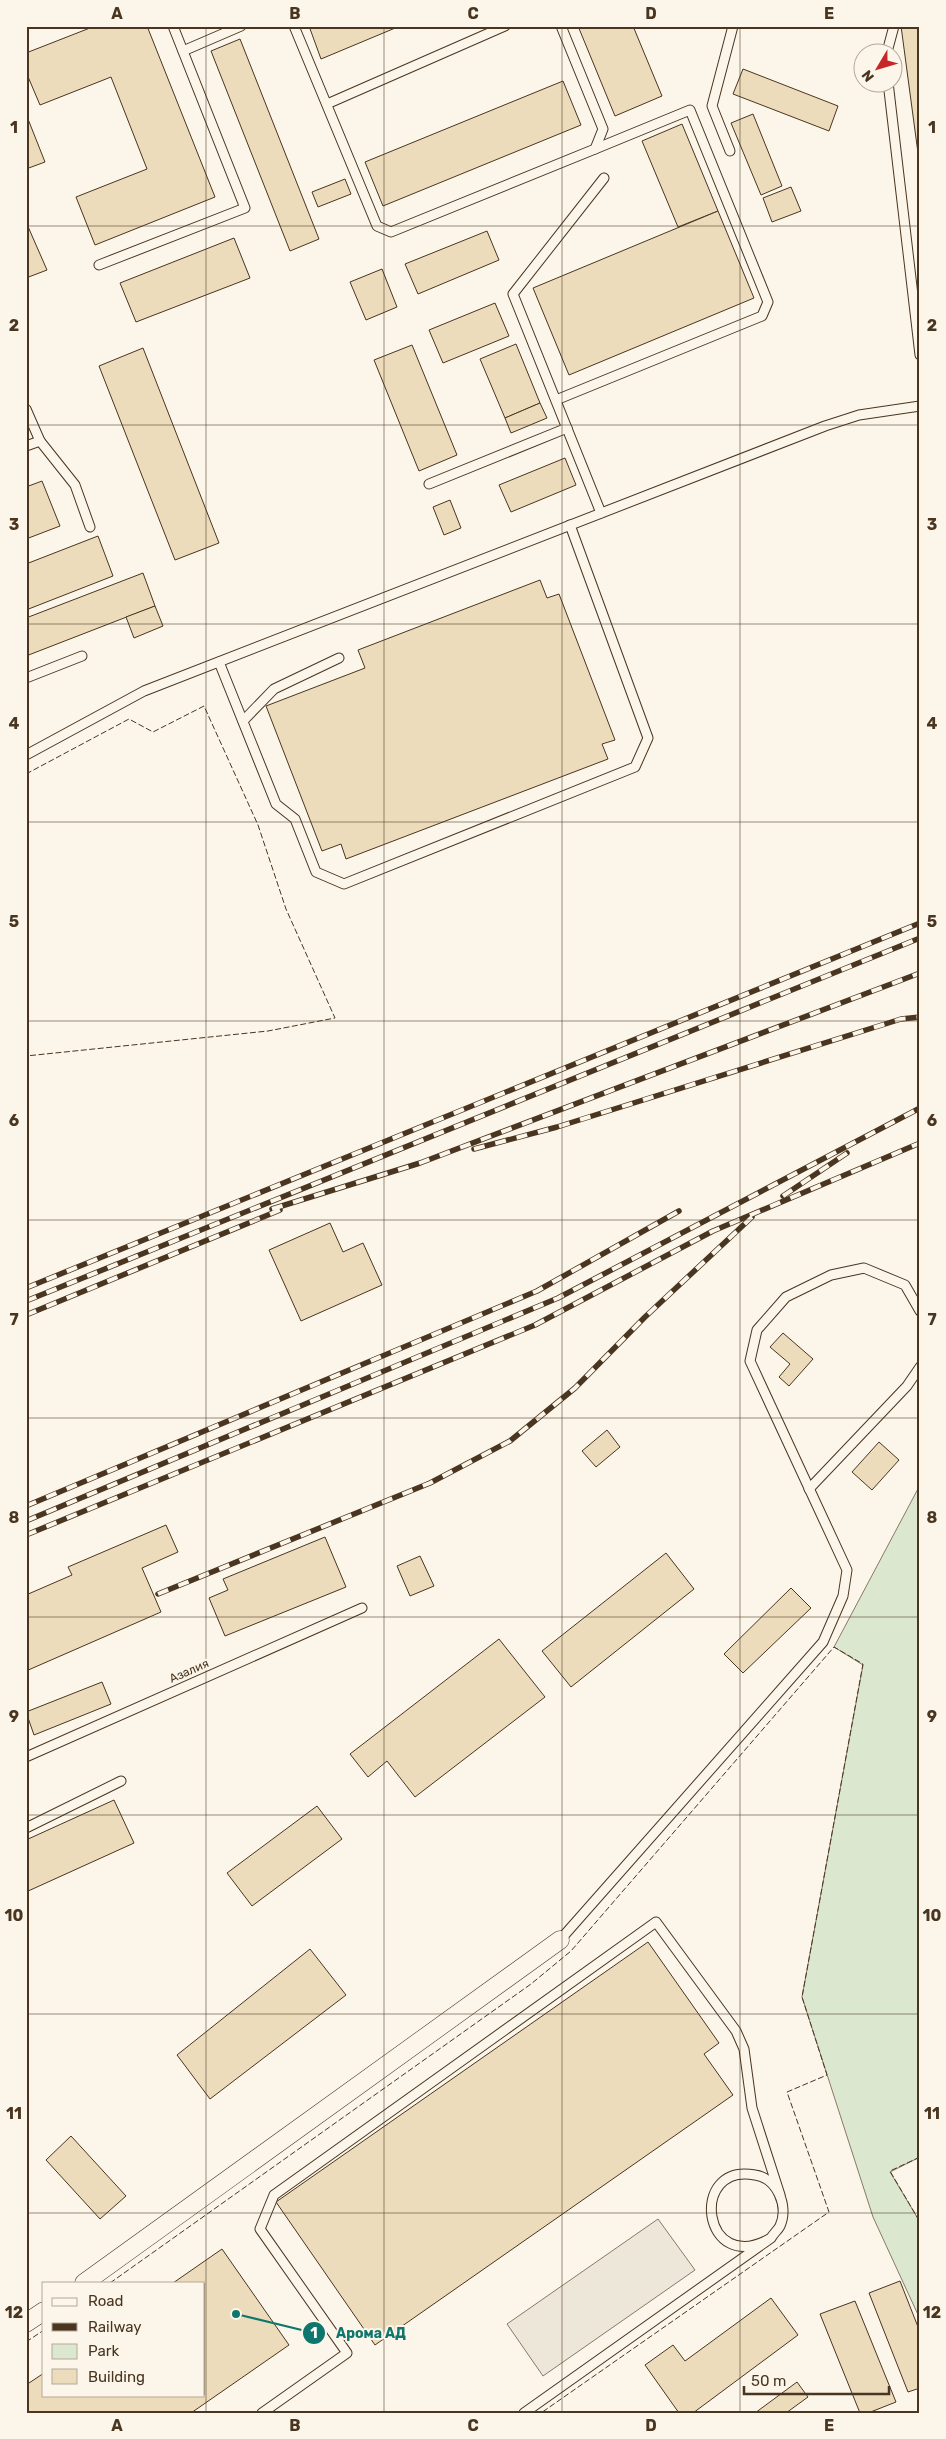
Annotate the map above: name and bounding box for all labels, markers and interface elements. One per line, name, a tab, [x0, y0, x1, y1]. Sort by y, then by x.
text: A	[111, 4, 123, 23]
text: B	[289, 4, 301, 23]
text: C	[467, 4, 479, 23]
text: D	[645, 4, 657, 23]
text: E	[824, 4, 834, 23]
north arrow	[854, 42, 904, 92]
text: N	[858, 66, 878, 85]
text: 1	[10, 118, 18, 137]
text: 1	[928, 118, 936, 137]
text: 2	[9, 316, 19, 335]
text: 2	[927, 316, 937, 335]
text: 3	[9, 515, 19, 534]
text: 3	[927, 515, 937, 534]
text: 4	[9, 714, 20, 733]
text: 4	[927, 714, 938, 733]
text: 5	[9, 912, 19, 931]
text: 5	[927, 912, 937, 931]
text: 6	[9, 1111, 19, 1130]
text: 6	[927, 1111, 937, 1130]
text: 7	[9, 1310, 19, 1329]
text: 7	[927, 1310, 937, 1329]
text: 8	[9, 1508, 20, 1527]
text: 8	[927, 1508, 938, 1527]
street label: Азалия	[167, 1656, 211, 1686]
text: 9	[9, 1707, 19, 1726]
text: 9	[927, 1707, 937, 1726]
text: 10	[5, 1906, 24, 1925]
text: 10	[923, 1906, 942, 1925]
text: 11	[6, 2104, 22, 2123]
text: 11	[924, 2104, 940, 2123]
legend	[42, 2282, 205, 2396]
text: Road	[88, 2292, 124, 2310]
text: 12	[5, 2303, 23, 2322]
text: 12	[923, 2303, 941, 2322]
text: Railway	[88, 2318, 142, 2336]
callout: Арома АД	[301, 2319, 416, 2348]
text: 1	[310, 2324, 318, 2342]
text: Арома АД	[336, 2325, 406, 2342]
text: Park	[88, 2342, 119, 2360]
scale bar	[744, 2364, 888, 2396]
text: Building	[88, 2368, 145, 2386]
text: 50 m	[751, 2372, 786, 2390]
text: A	[111, 2416, 123, 2435]
text: B	[289, 2416, 301, 2435]
text: C	[467, 2416, 479, 2435]
text: D	[645, 2416, 657, 2435]
text: E	[824, 2416, 834, 2435]

